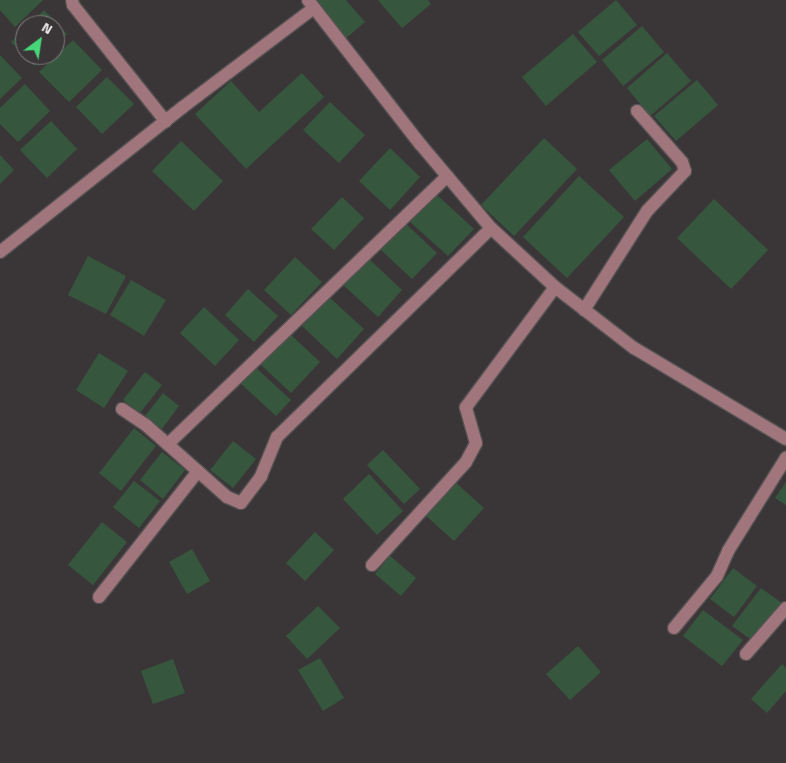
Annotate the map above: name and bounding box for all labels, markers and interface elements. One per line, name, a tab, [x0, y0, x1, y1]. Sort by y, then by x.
north arrow	[15, 15, 65, 65]
text: N	[38, 16, 57, 39]

